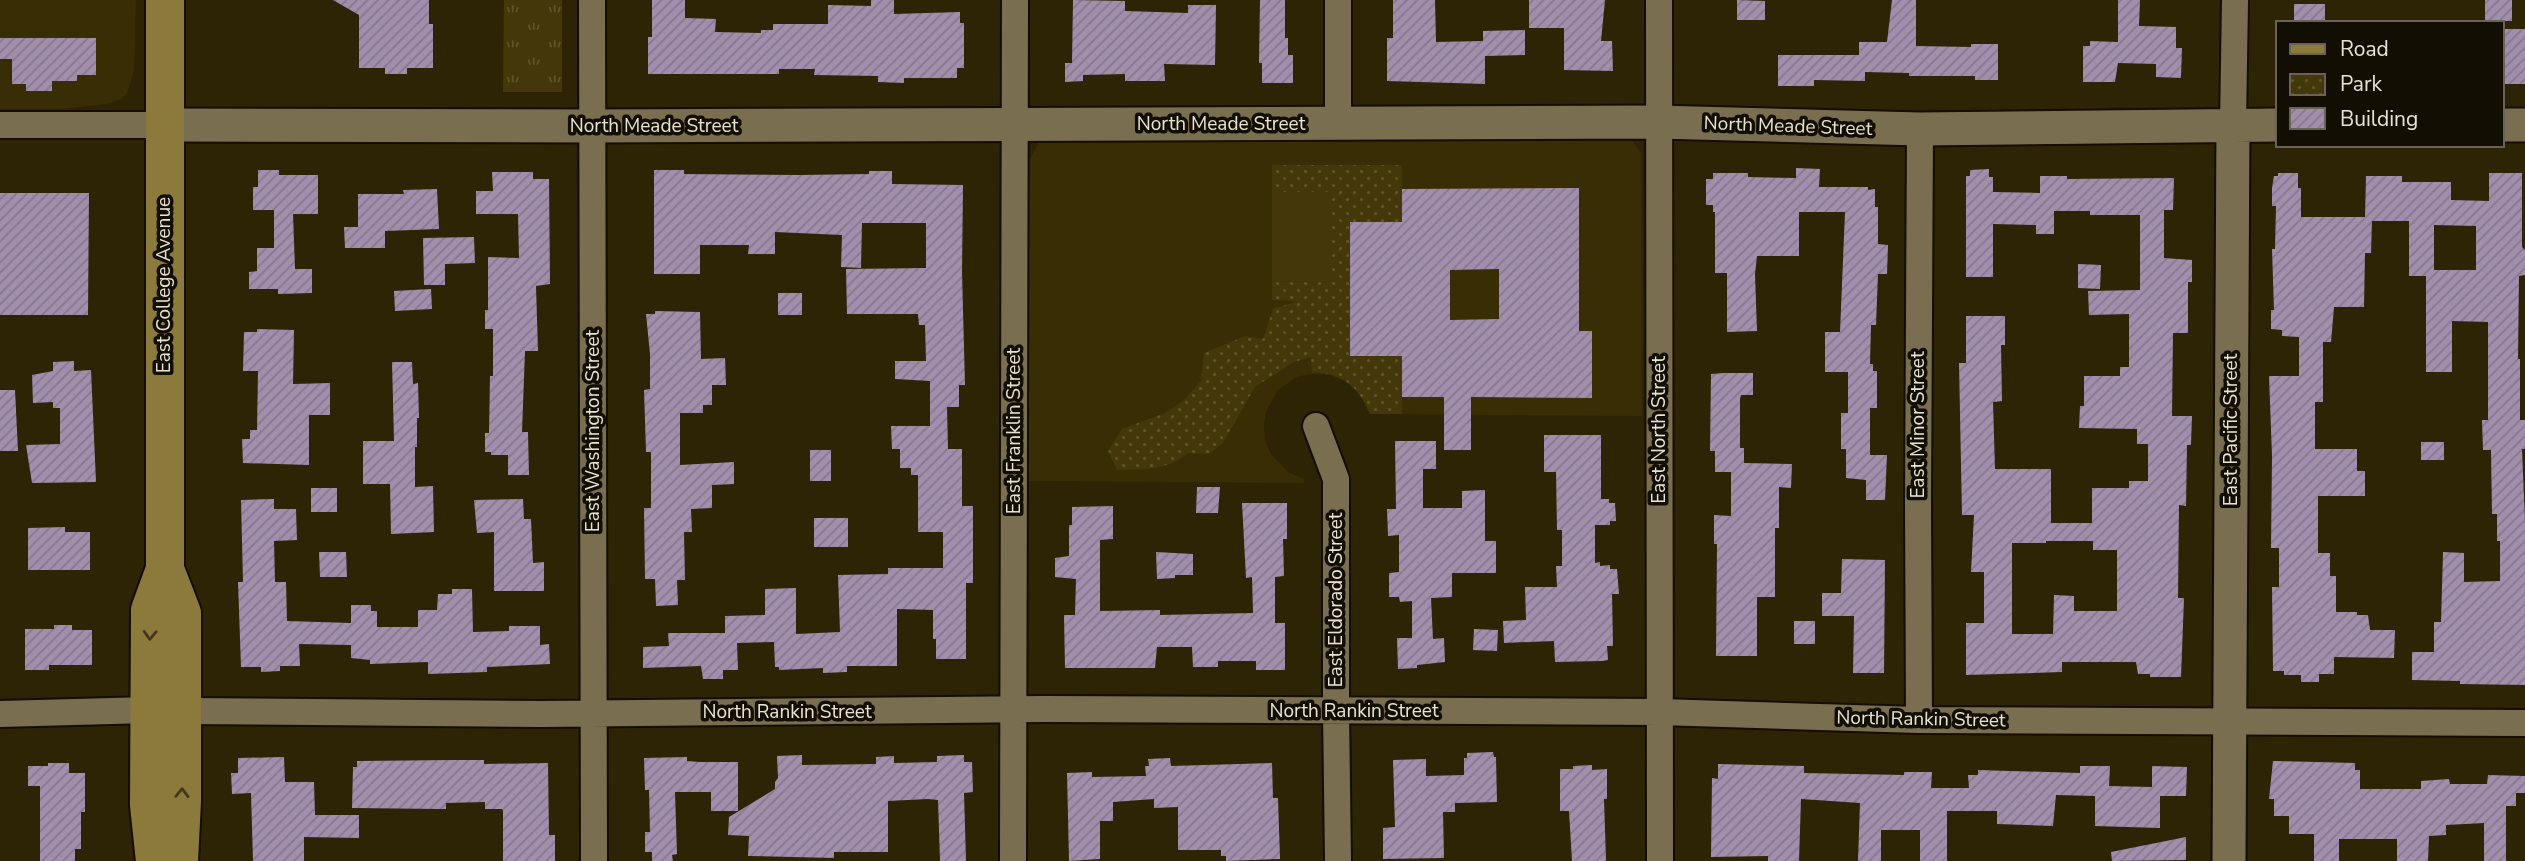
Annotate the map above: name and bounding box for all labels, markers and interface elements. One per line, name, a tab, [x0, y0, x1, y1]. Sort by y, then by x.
legend	[2276, 21, 2504, 147]
text: Road	[2340, 35, 2389, 63]
text: Park	[2340, 70, 2382, 98]
text: Building	[2340, 105, 2418, 133]
street label: North Meade Street	[1703, 110, 1873, 142]
street label: North Meade Street	[1137, 111, 1306, 137]
street label: North Meade Street	[570, 113, 739, 139]
street label: East College Avenue	[151, 197, 177, 373]
street label: East Washington Street	[580, 329, 606, 532]
street label: East Franklin Street	[1001, 347, 1027, 514]
street label: East Minor Street	[1905, 351, 1931, 499]
street label: East Pacific Street	[2218, 353, 2244, 506]
street label: East North Street	[1646, 356, 1672, 504]
street label: East Eldorado Street	[1323, 512, 1349, 687]
one-way arrow	[142, 630, 157, 641]
street label: North Rankin Street	[1269, 698, 1439, 724]
street label: North Rankin Street	[702, 699, 872, 725]
street label: North Rankin Street	[1836, 705, 2006, 733]
one-way arrow	[174, 787, 190, 798]

